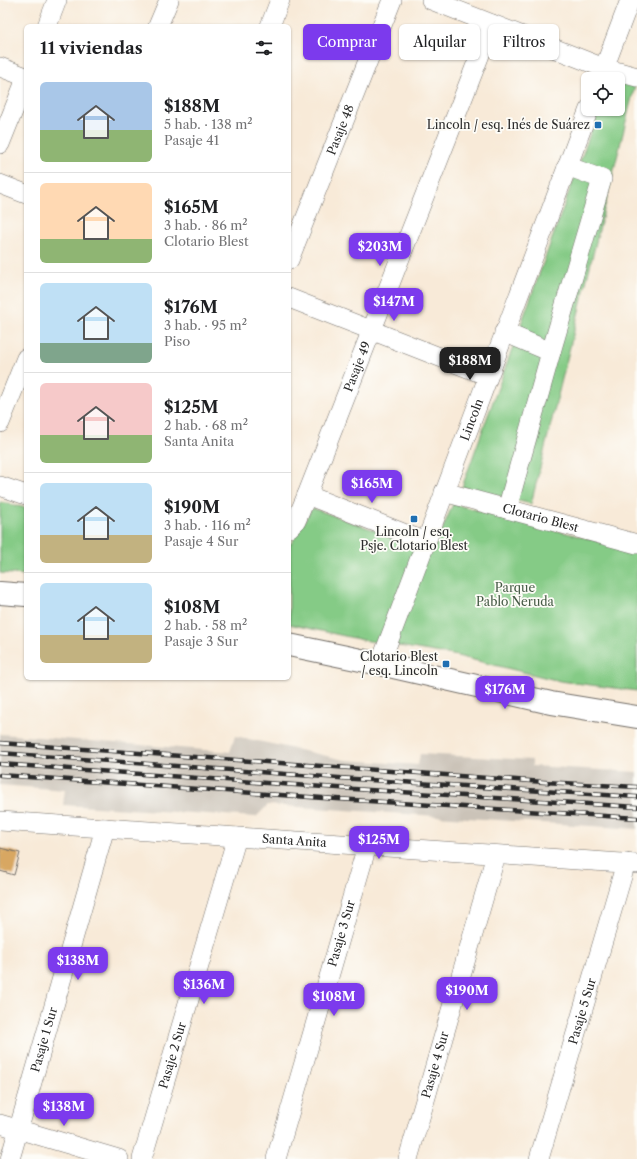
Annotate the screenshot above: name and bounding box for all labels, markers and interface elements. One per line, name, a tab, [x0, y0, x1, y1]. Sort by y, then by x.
chip: Comprar	[303, 24, 391, 60]
chip: Alquilar	[399, 24, 480, 60]
chip: Filtros	[488, 24, 559, 60]
icon: filters	[253, 37, 275, 59]
text: 11 viviendas	[40, 38, 143, 58]
map controls	[581, 72, 625, 116]
button: locate	[581, 72, 625, 116]
text: $188M	[164, 96, 220, 116]
icon: home	[72, 98, 120, 146]
street label: Pasaje 48	[323, 102, 357, 157]
text: 5 hab. · 138 m²	[164, 116, 253, 132]
place label: Lincoln / esq. Inés de Suárez	[427, 117, 590, 132]
marker: Lincoln / esq. Inés de Suárez	[593, 120, 603, 130]
text: Pasaje 41	[164, 132, 219, 148]
text: $165M	[164, 197, 219, 217]
icon: home	[72, 199, 120, 247]
text: 3 hab. · 86 m²	[164, 217, 248, 233]
text: Clotario Blest	[164, 233, 249, 249]
pin: $203M	[352, 233, 408, 267]
text: $203M	[358, 238, 402, 254]
pin: $147M	[366, 288, 422, 322]
text: $147M	[373, 293, 415, 309]
text: $176M	[164, 297, 218, 317]
icon: home	[72, 299, 120, 347]
text: 3 hab. · 95 m²	[164, 317, 247, 333]
text: Piso	[164, 333, 190, 349]
street label: Pasaje 49	[340, 339, 374, 394]
pin: $188M	[442, 347, 498, 381]
text: $188M	[449, 352, 491, 368]
street label: Lincoln	[457, 396, 486, 443]
text: $125M	[164, 397, 219, 417]
icon: home	[72, 399, 120, 447]
text: 2 hab. · 68 m²	[164, 417, 248, 433]
text: Santa Anita	[164, 433, 234, 449]
pin: $165M	[344, 470, 400, 504]
text: $165M	[351, 475, 393, 491]
text: $190M	[164, 497, 220, 517]
icon: home	[72, 499, 120, 547]
street label: Clotario Blest	[501, 500, 581, 535]
marker: Lincoln / esq. Psje. Clotario Blest	[409, 514, 419, 524]
text: 3 hab. · 116 m²	[164, 517, 251, 533]
place label: Lincoln / esq. Psje. Clotario Blest	[360, 524, 469, 553]
text: Pasaje 4 Sur	[164, 533, 238, 549]
park label: Parque Pablo Neruda	[476, 580, 555, 609]
text: $108M	[164, 597, 220, 617]
icon: home	[72, 599, 120, 647]
text: 2 hab. · 58 m²	[164, 617, 247, 633]
text: Pasaje 3 Sur	[164, 633, 238, 649]
place label: Clotario Blest / esq. Lincoln	[360, 649, 439, 678]
marker: Clotario Blest / esq. Lincoln	[441, 659, 451, 669]
pin: $176M	[477, 676, 533, 710]
text: $176M	[484, 681, 526, 697]
pin: $125M	[351, 826, 407, 860]
street label: Santa Anita	[262, 831, 328, 850]
text: $125M	[358, 831, 400, 847]
street label: Pasaje 3 Sur	[324, 898, 358, 968]
pin: $138M	[50, 947, 106, 981]
text: $138M	[57, 952, 99, 968]
pin: $136M	[176, 971, 232, 1005]
text: $136M	[183, 976, 225, 992]
street label: Pasaje 5 Sur	[565, 976, 599, 1046]
pin: $190M	[439, 977, 495, 1011]
text: $190M	[446, 982, 488, 998]
pin: $108M	[306, 983, 362, 1017]
text: $108M	[312, 988, 356, 1004]
street label: Pasaje 1 Sur	[27, 1005, 60, 1074]
street label: Pasaje 2 Sur	[155, 1020, 189, 1090]
street label: Pasaje 4 Sur	[418, 1030, 452, 1100]
pin: $138M	[36, 1093, 92, 1127]
text: $138M	[43, 1098, 85, 1114]

